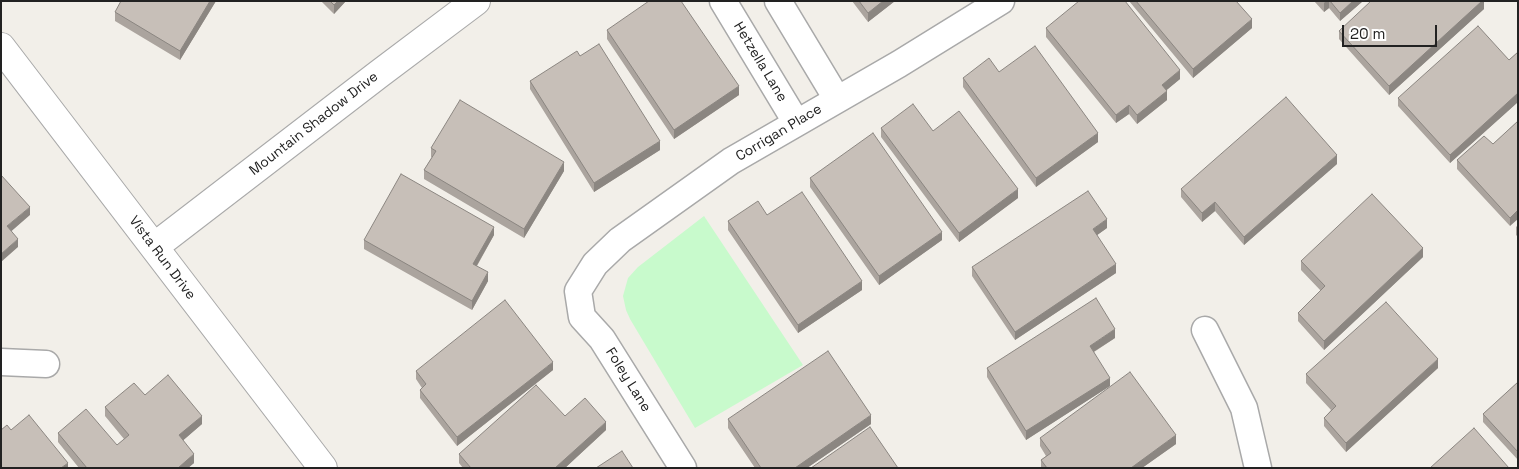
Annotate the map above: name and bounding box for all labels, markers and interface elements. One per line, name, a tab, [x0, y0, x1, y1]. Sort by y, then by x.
scale bar	[1344, 15, 1439, 47]
street label: Hetzella Lane	[730, 19, 790, 105]
text: 20 m	[1350, 24, 1385, 43]
street label: Mountain Shadow Drive	[246, 69, 382, 179]
street label: Corrigan Place	[733, 101, 825, 165]
street label: Vista Run Drive	[125, 213, 199, 303]
street label: Foley Lane	[602, 345, 654, 415]

